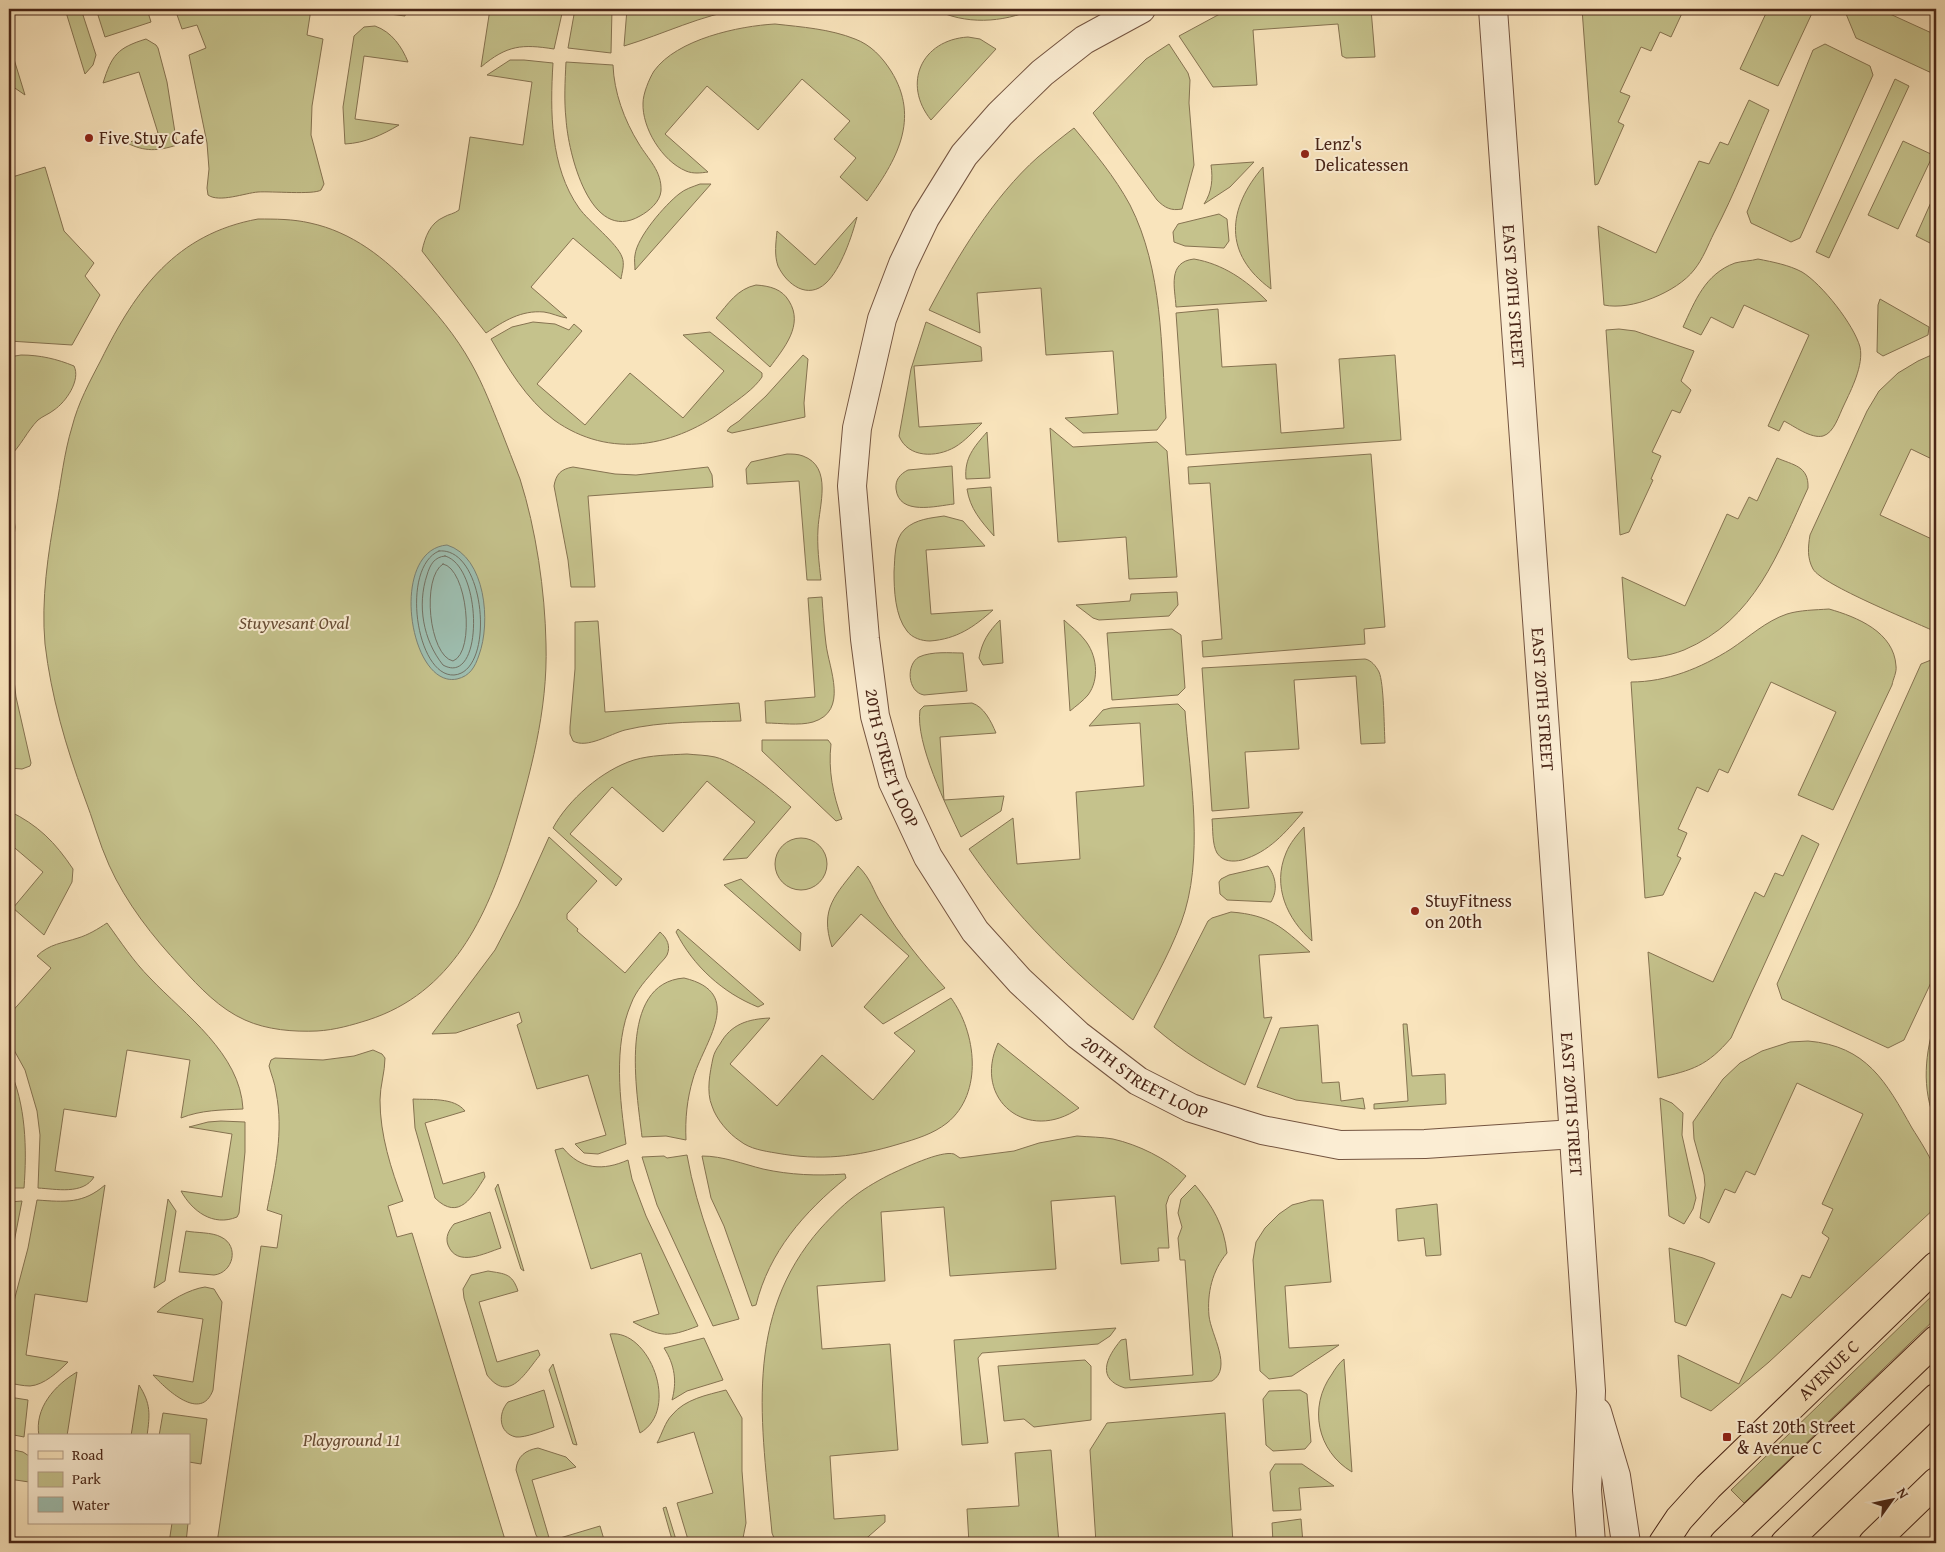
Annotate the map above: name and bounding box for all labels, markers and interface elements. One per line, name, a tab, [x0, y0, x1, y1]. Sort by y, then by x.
place label: Five Stuy Cafe	[99, 124, 204, 151]
place label: Lenz's Delicatessen	[1315, 130, 1409, 178]
marker: Five Stuy Cafe	[83, 132, 95, 144]
marker: Lenz's Delicatessen	[1299, 148, 1311, 160]
street label: EAST 20TH STREET	[1496, 224, 1533, 369]
park label: Stuyvesant Oval	[239, 609, 350, 636]
street label: EAST 20TH STREET	[1525, 626, 1562, 772]
street label: 20TH STREET LOOP	[859, 687, 927, 832]
place label: StuyFitness on 20th	[1425, 887, 1512, 935]
marker: StuyFitness on 20th	[1409, 905, 1421, 917]
street label: 20TH STREET LOOP	[1076, 1028, 1212, 1126]
street label: EAST 20TH STREET	[1554, 1031, 1591, 1177]
street label: AVENUE C	[1791, 1333, 1865, 1406]
place label: East 20th Street & Avenue C	[1737, 1413, 1856, 1461]
park label: Playground 11	[302, 1426, 401, 1453]
marker: East 20th Street & Avenue C	[1721, 1431, 1733, 1443]
legend	[28, 1434, 190, 1524]
text: Road	[72, 1444, 103, 1465]
text: Park	[72, 1468, 101, 1489]
north arrow	[1868, 1474, 1918, 1524]
text: N	[1892, 1484, 1914, 1503]
text: Water	[72, 1494, 110, 1515]

